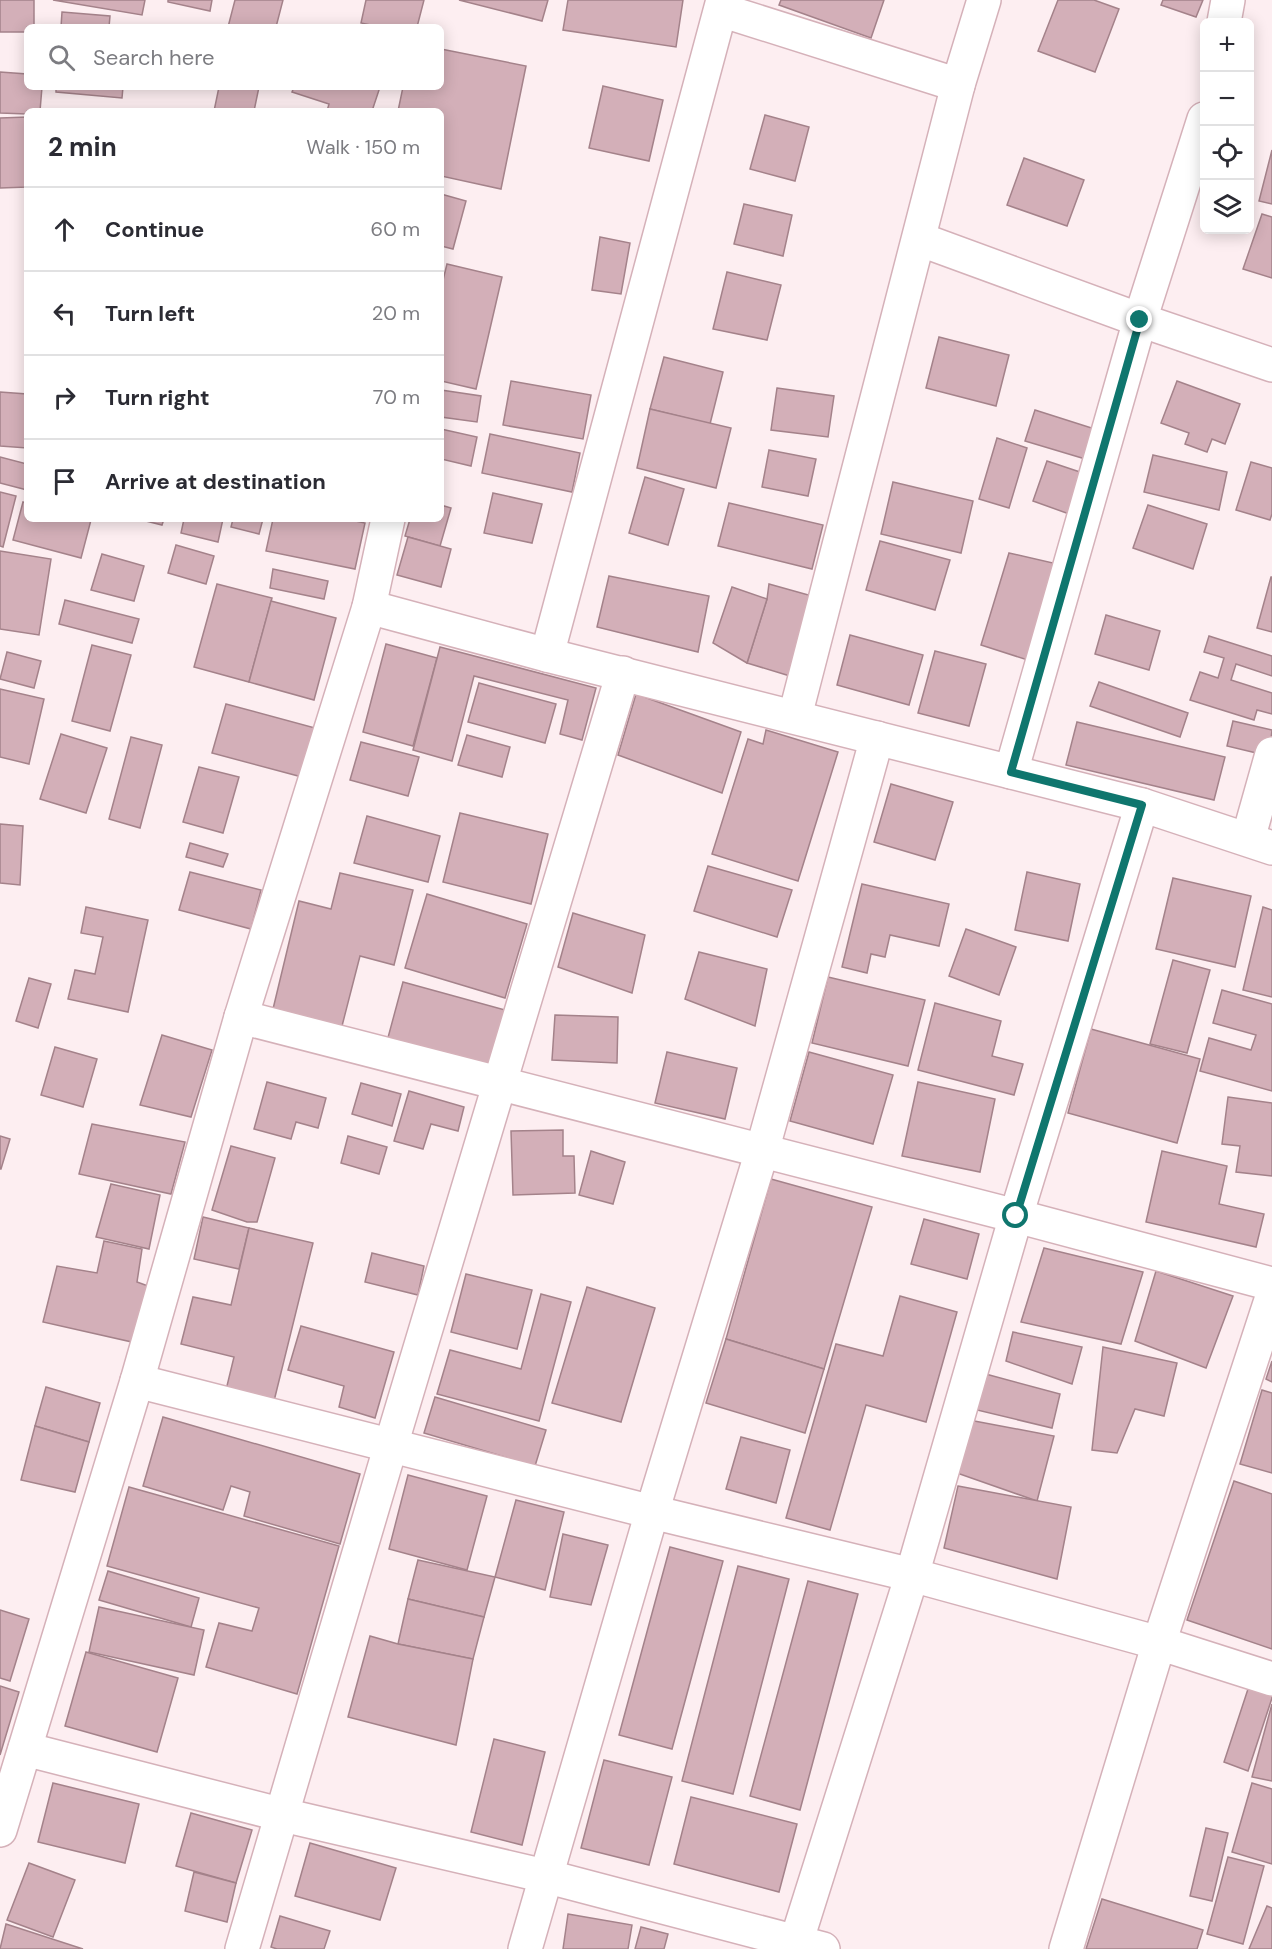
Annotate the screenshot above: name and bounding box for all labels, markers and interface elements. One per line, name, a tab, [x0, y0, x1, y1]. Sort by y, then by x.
map controls	[1200, 18, 1254, 234]
button: +	[1200, 18, 1254, 72]
search box	[24, 24, 444, 90]
icon: search	[45, 41, 78, 74]
text: Search here	[93, 43, 214, 72]
button: −	[1200, 72, 1254, 126]
button: locate	[1200, 126, 1254, 180]
text: 2 min	[48, 130, 117, 164]
text: Walk · 150 m	[306, 134, 420, 160]
button: layers	[1200, 180, 1254, 234]
icon: ahead	[48, 213, 81, 246]
text: Continue	[105, 215, 204, 244]
text: 60 m	[371, 216, 420, 242]
icon: left	[48, 297, 81, 330]
text: Turn left	[105, 299, 195, 328]
text: 20 m	[372, 300, 420, 326]
route end	[1126, 306, 1152, 332]
icon: right	[48, 381, 81, 414]
text: Turn right	[105, 383, 210, 412]
text: 70 m	[373, 384, 420, 410]
icon: arrive	[48, 465, 81, 498]
text: Arrive at destination	[105, 467, 326, 496]
route start	[1002, 1202, 1028, 1228]

